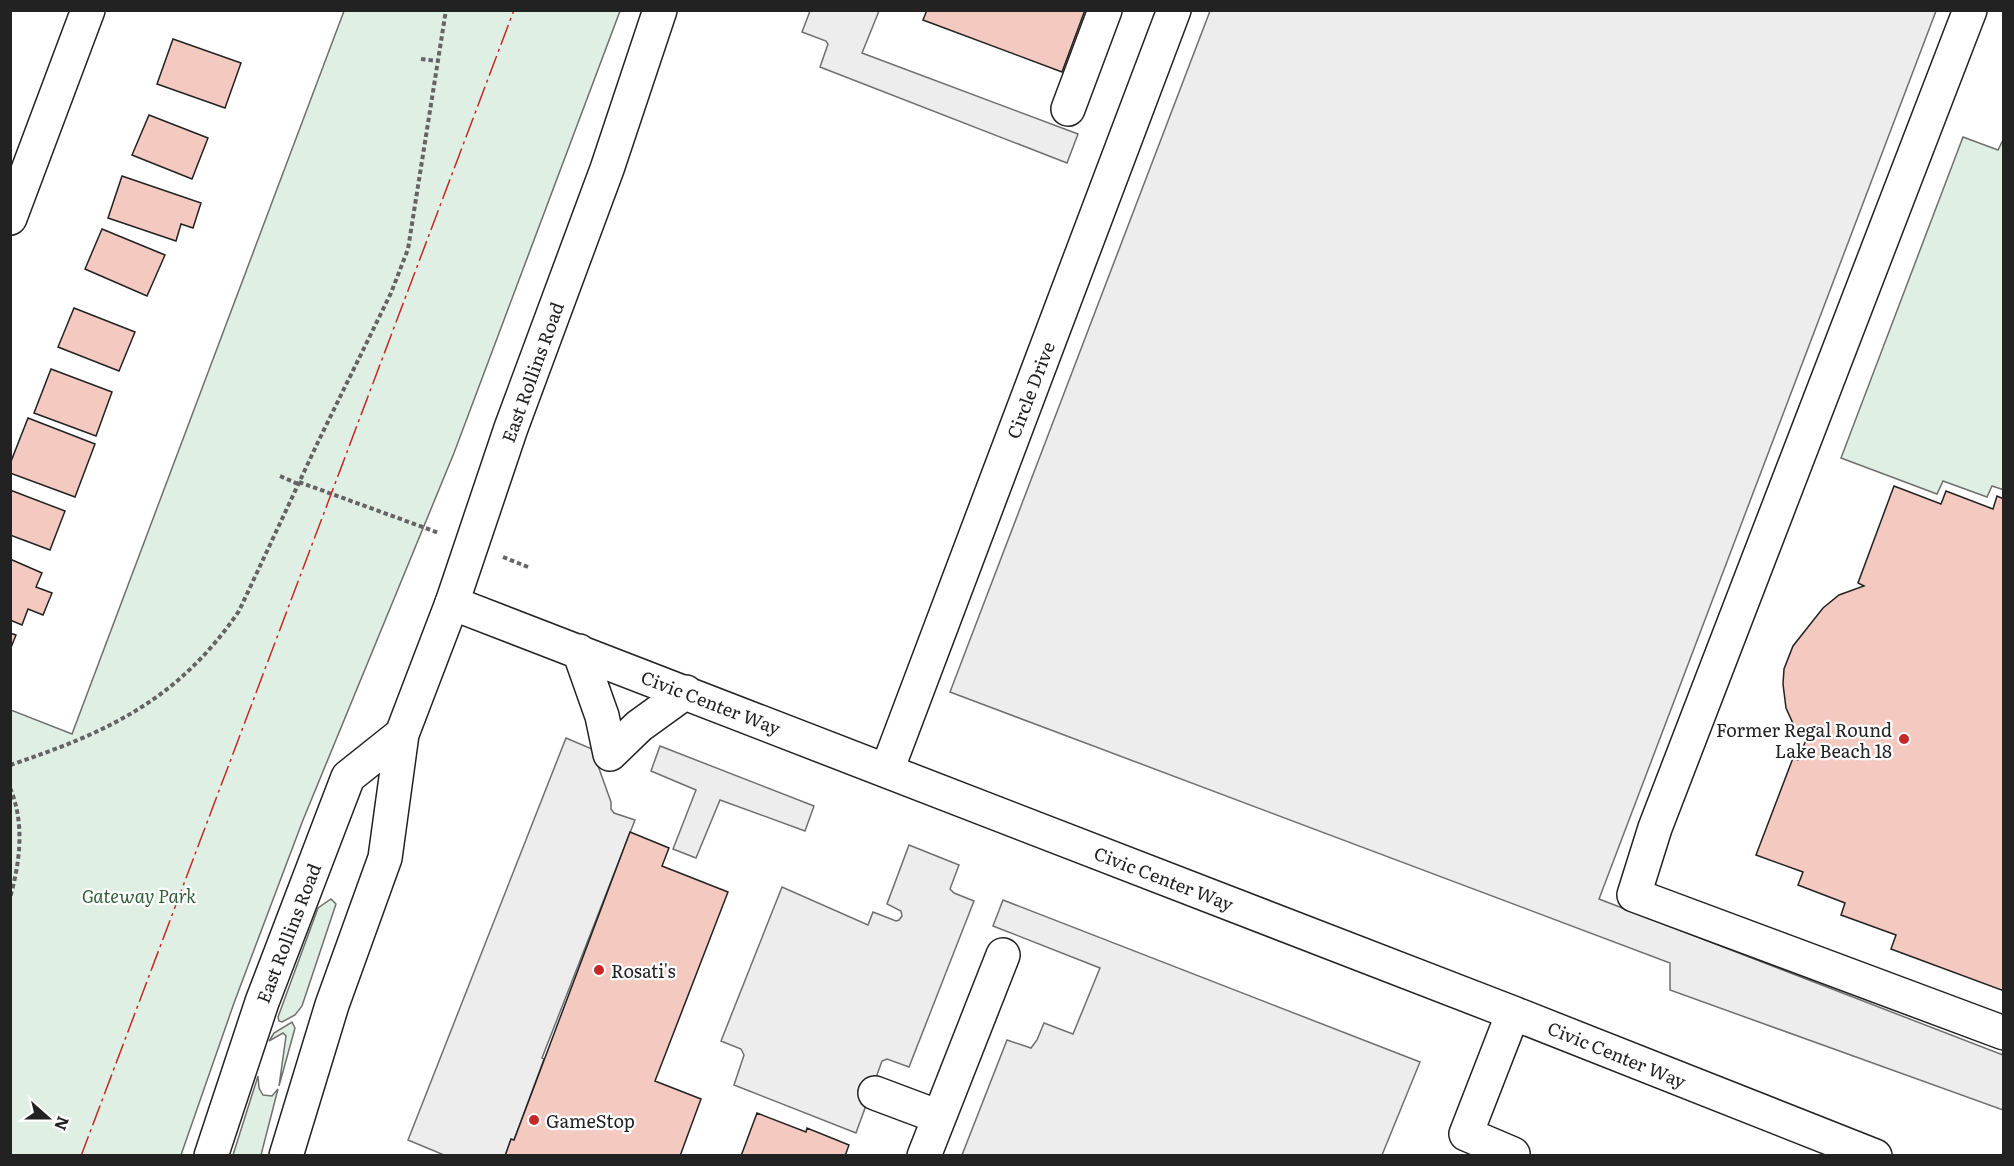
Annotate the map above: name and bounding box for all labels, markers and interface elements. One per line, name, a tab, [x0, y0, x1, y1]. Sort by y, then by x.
street label: East Rollins Road	[494, 298, 570, 446]
street label: Circle Drive	[999, 338, 1061, 442]
street label: Civic Center Way	[637, 663, 785, 741]
place label: Former Regal Round Lake Beach 18	[1716, 716, 1892, 764]
marker: Former Regal Round Lake Beach 18	[1897, 732, 1911, 746]
street label: Civic Center Way	[1090, 839, 1238, 917]
street label: East Rollins Road	[249, 859, 327, 1007]
park label: Gateway Park	[82, 882, 196, 909]
place label: Rosati's	[611, 957, 676, 984]
marker: Rosati's	[592, 963, 606, 977]
street label: Civic Center Way	[1544, 1014, 1691, 1094]
north arrow	[18, 1088, 78, 1148]
place label: GameStop	[546, 1107, 635, 1134]
text: N	[49, 1113, 77, 1134]
marker: GameStop	[527, 1113, 541, 1127]

